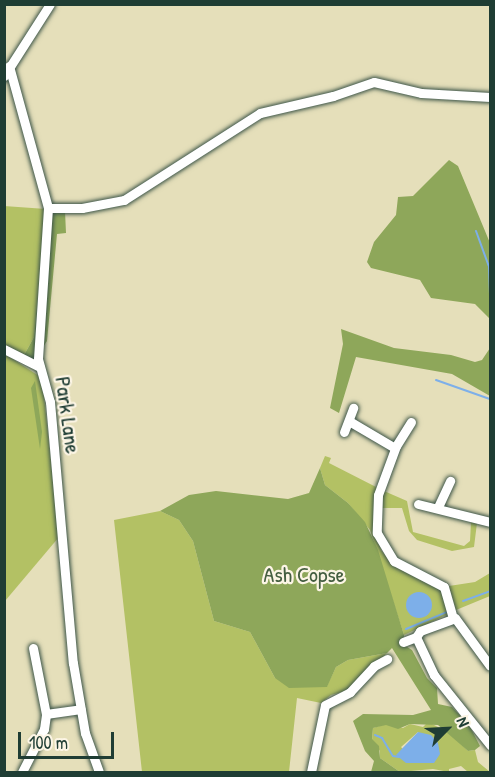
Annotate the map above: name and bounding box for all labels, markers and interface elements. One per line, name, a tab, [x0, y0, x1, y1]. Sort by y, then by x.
street label: Park Lane	[50, 375, 86, 455]
park label: Ash Copse	[263, 562, 345, 588]
north arrow	[417, 699, 477, 759]
text: N	[452, 713, 475, 730]
scale bar	[21, 720, 117, 758]
text: 100 m	[29, 730, 68, 755]

